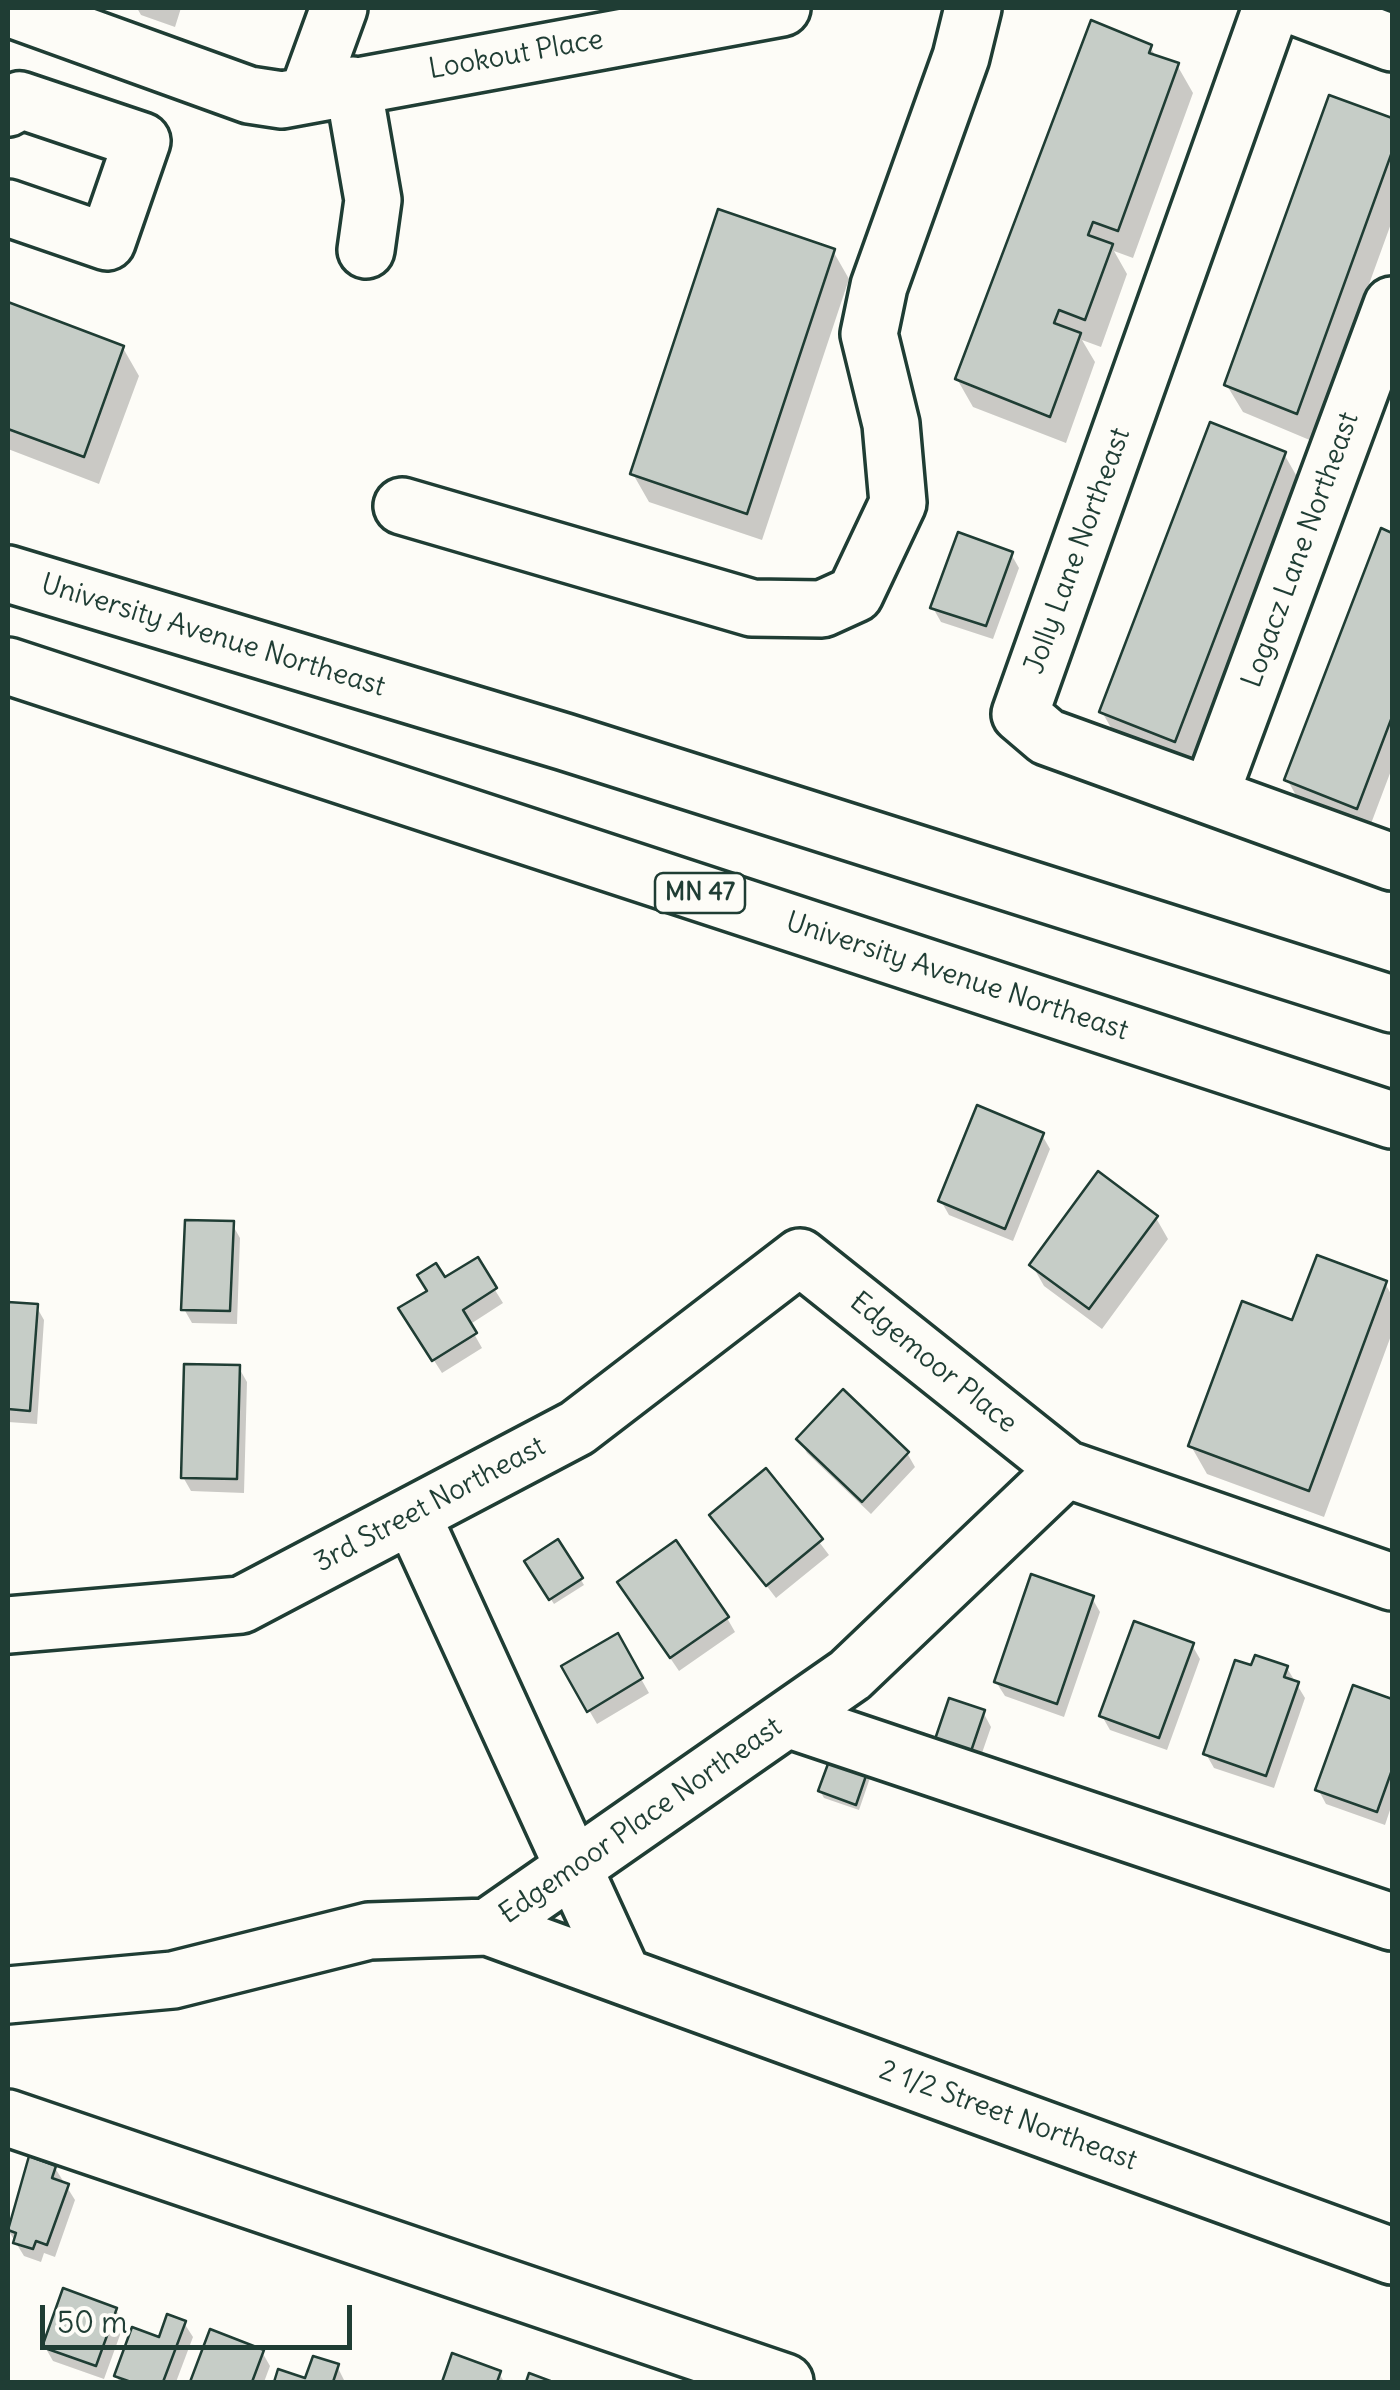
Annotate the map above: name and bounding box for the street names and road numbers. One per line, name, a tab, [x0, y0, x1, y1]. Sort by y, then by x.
street label: Lookout Place	[426, 23, 606, 87]
street label: Logacz Lane Northeast	[1236, 408, 1366, 692]
street label: Jolly Lane Northeast	[1018, 424, 1138, 678]
street label: University Avenue Northeast	[37, 568, 389, 704]
road number: MN 47	[655, 873, 745, 913]
street label: University Avenue Northeast	[782, 906, 1132, 1048]
street label: Edgemoor Place	[843, 1285, 1023, 1441]
street label: 3rd Street Northeast	[309, 1430, 551, 1580]
street label: Edgemoor Place Northeast	[493, 1711, 789, 1931]
street label: 2 1/2 Street Northeast	[875, 2054, 1141, 2178]

